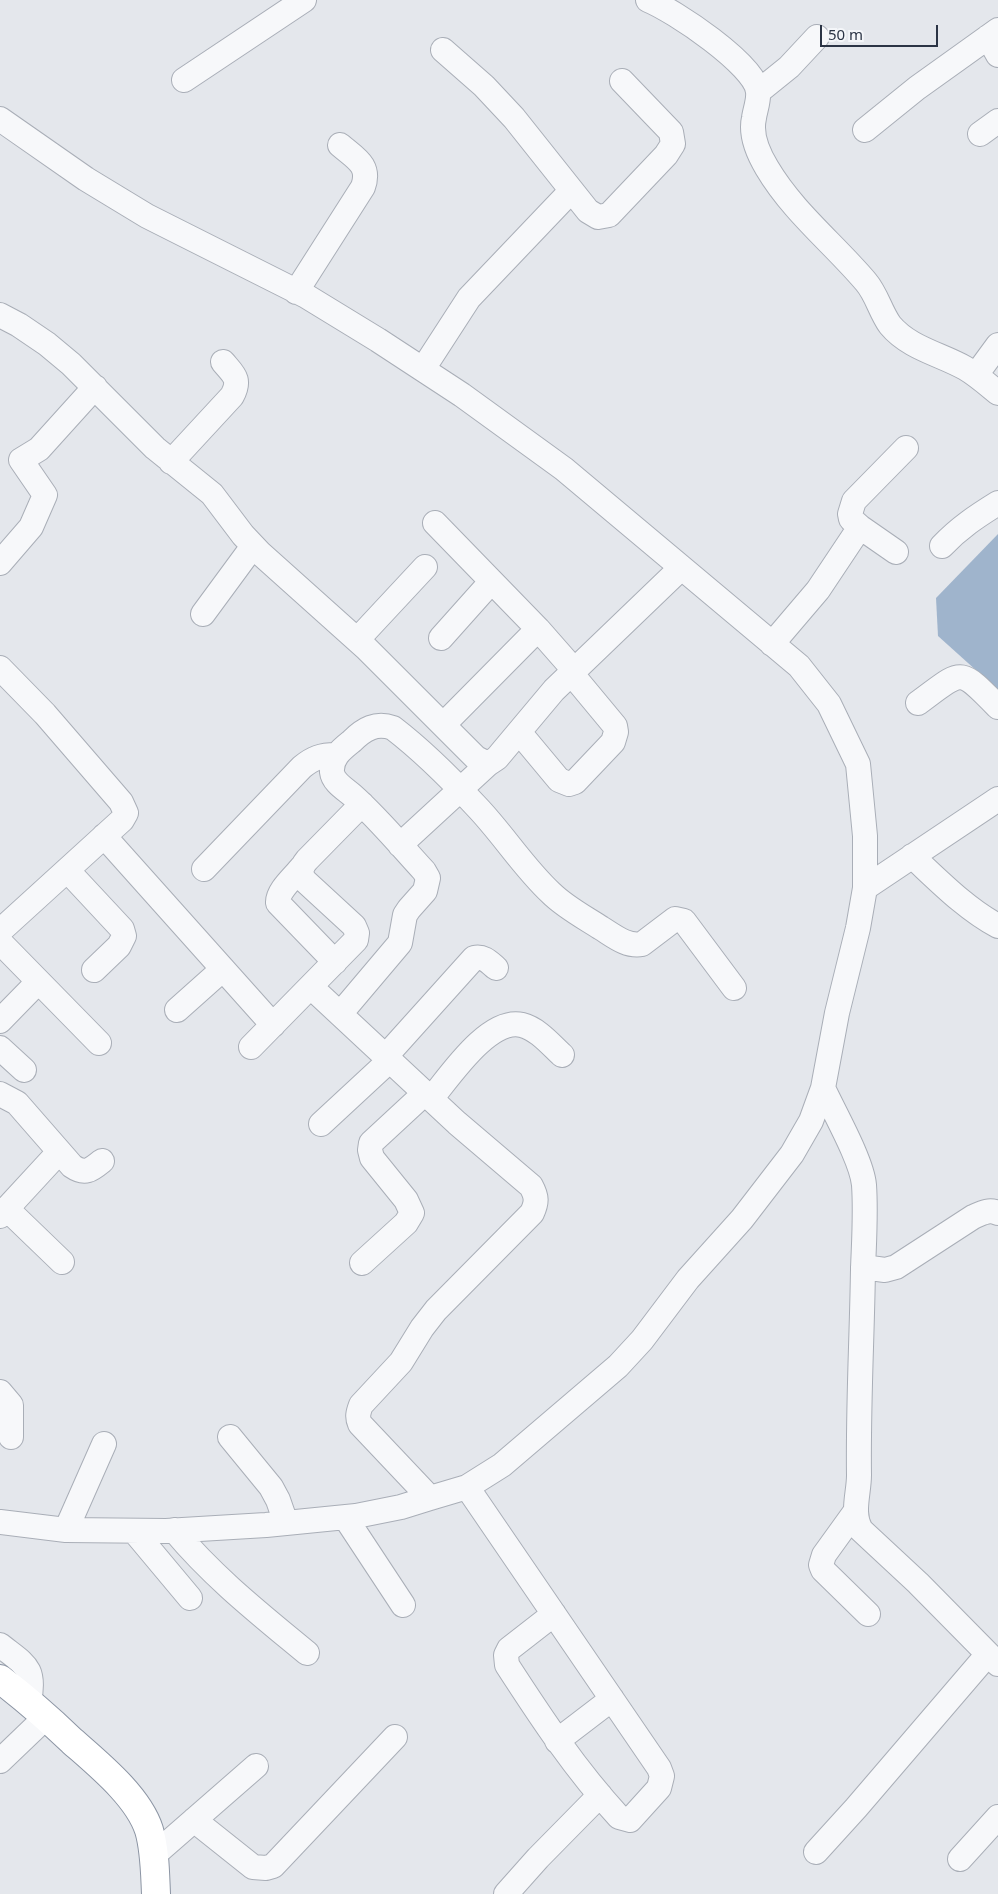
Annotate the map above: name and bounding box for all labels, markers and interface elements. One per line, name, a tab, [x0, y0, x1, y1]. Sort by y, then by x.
scale bar	[823, 15, 940, 47]
text: 50 m	[828, 24, 863, 44]

